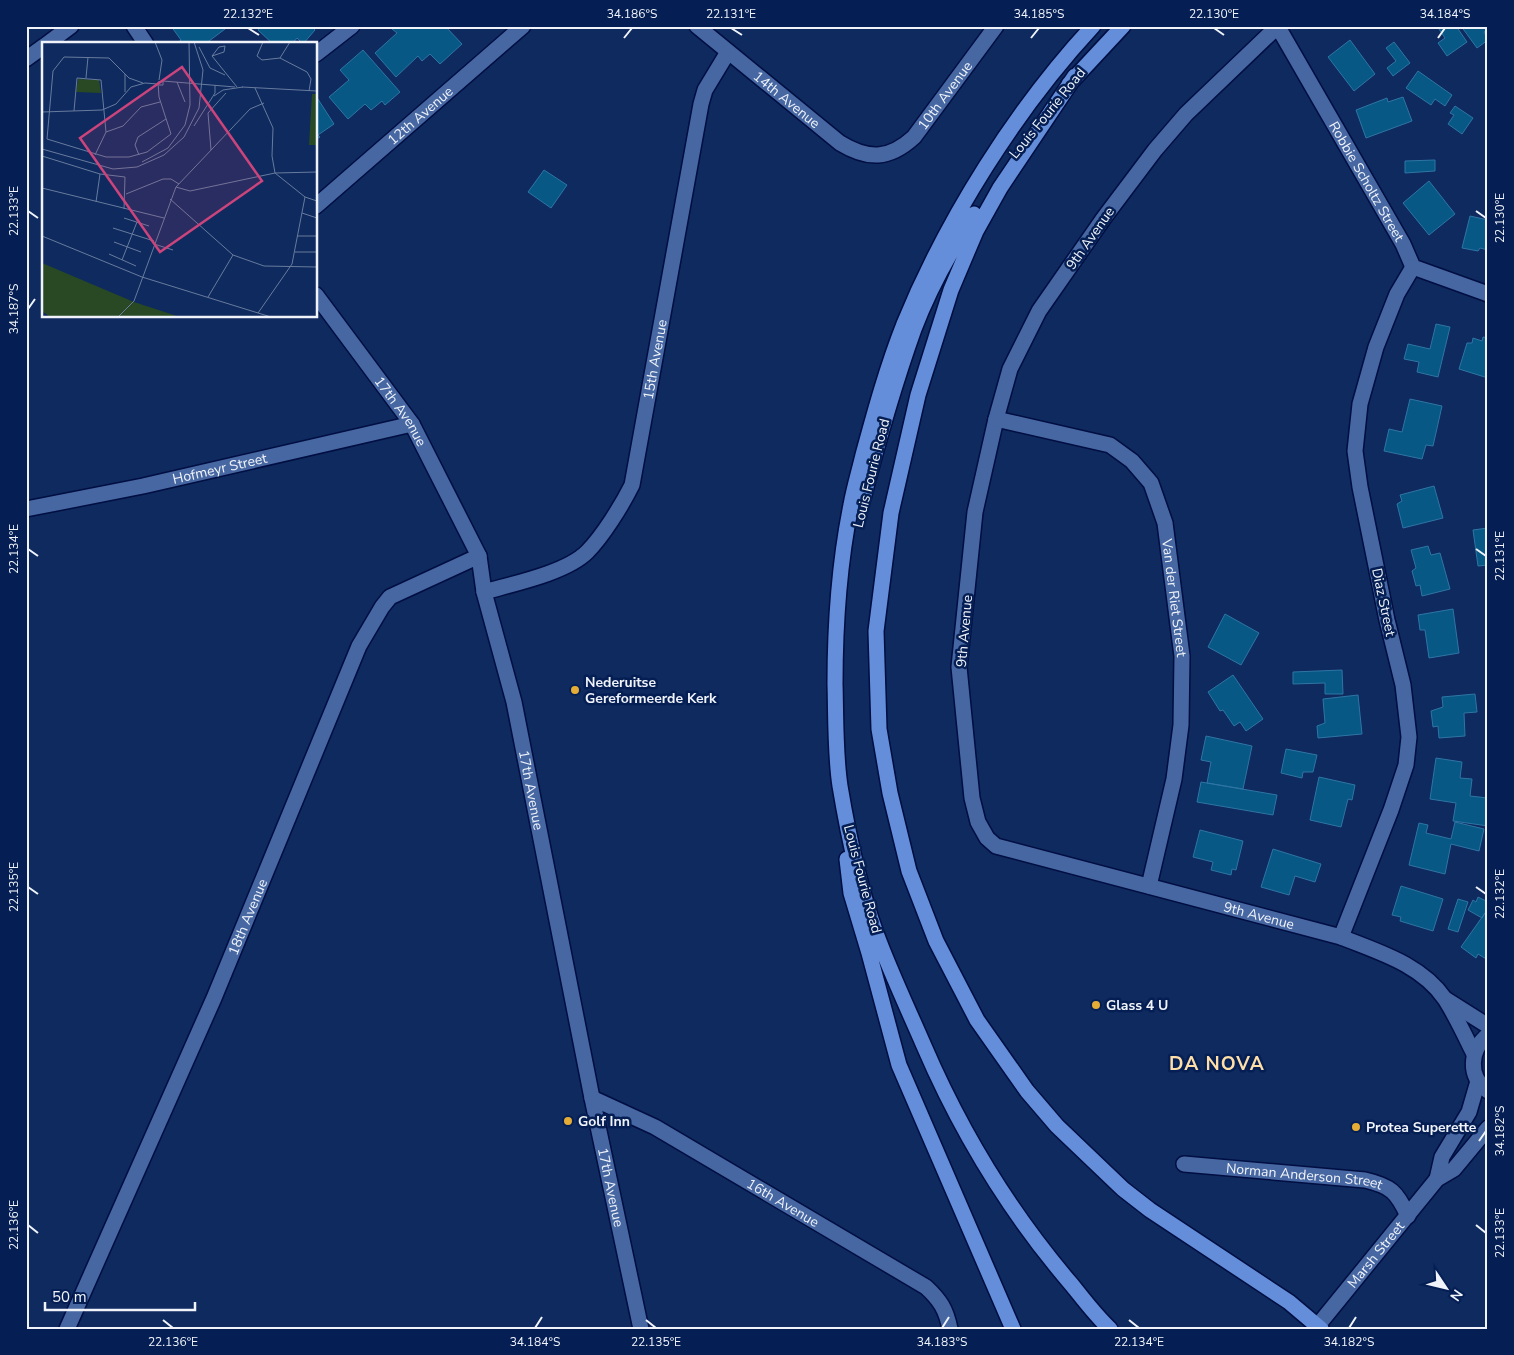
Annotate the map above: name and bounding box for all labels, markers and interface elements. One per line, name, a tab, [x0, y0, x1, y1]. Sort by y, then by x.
text: 22.132°E	[223, 6, 273, 22]
text: 34.186°S	[607, 6, 657, 22]
text: 22.131°E	[706, 6, 756, 22]
text: 34.185°S	[1014, 6, 1064, 22]
text: 22.130°E	[1189, 6, 1239, 22]
text: 34.184°S	[1420, 6, 1470, 22]
inset map	[42, 42, 318, 318]
street label: 10th Avenue	[913, 57, 977, 134]
street label: Louis Fourie Road	[1005, 64, 1090, 163]
street label: 14th Avenue	[749, 67, 824, 133]
street label: 12th Avenue	[384, 82, 457, 150]
street label: Robbie Scholtz Street	[1324, 118, 1409, 245]
text: 22.133°E	[6, 186, 22, 236]
text: 22.130°E	[1492, 193, 1508, 243]
street label: 9th Avenue	[1062, 203, 1119, 273]
text: 34.187°S	[6, 284, 22, 334]
street label: 15th Avenue	[639, 318, 672, 401]
street label: 17th Avenue	[370, 373, 431, 450]
street label: Louis Fourie Road	[849, 417, 894, 530]
street label: Hofmeyr Street	[171, 449, 269, 489]
text: 22.134°E	[6, 524, 22, 574]
text: 22.131°E	[1492, 531, 1508, 581]
street label: Van der Riet Street	[1157, 537, 1191, 658]
street label: Diaz Street	[1367, 566, 1400, 638]
street label: 9th Avenue	[952, 594, 977, 668]
place label: Nederuitse Gereformeerde Kerk	[585, 673, 717, 708]
marker: Nederuitse Gereformeerde Kerk	[569, 684, 581, 696]
street label: 17th Avenue	[514, 749, 548, 832]
street label: Louis Fourie Road	[839, 823, 886, 936]
text: 22.135°E	[6, 862, 22, 912]
text: 22.132°E	[1492, 869, 1508, 919]
street label: 18th Avenue	[224, 876, 272, 958]
street label: 9th Avenue	[1221, 897, 1296, 934]
place label: Glass 4 U	[1106, 996, 1168, 1015]
marker: Glass 4 U	[1090, 999, 1102, 1011]
district label: DA NOVA	[1169, 1051, 1265, 1077]
text: 34.182°S	[1492, 1106, 1508, 1156]
place label: Golf Inn	[578, 1112, 630, 1131]
marker: Golf Inn	[562, 1115, 574, 1127]
place label: Protea Superette	[1366, 1118, 1477, 1137]
marker: Protea Superette	[1350, 1121, 1362, 1133]
street label: 17th Avenue	[593, 1146, 628, 1229]
street label: Norman Anderson Street	[1225, 1159, 1386, 1195]
street label: 16th Avenue	[743, 1174, 822, 1232]
text: 22.136°E	[6, 1200, 22, 1250]
text: 22.133°E	[1492, 1208, 1508, 1258]
street label: Marsh Street	[1343, 1217, 1409, 1292]
north arrow	[1422, 1262, 1472, 1312]
scale bar	[45, 1280, 195, 1312]
text: N	[1445, 1285, 1467, 1305]
text: 50 m	[52, 1287, 87, 1307]
text: 22.136°E	[148, 1334, 198, 1350]
text: 34.184°S	[510, 1334, 560, 1350]
text: 22.135°E	[631, 1334, 681, 1350]
text: 34.183°S	[917, 1334, 967, 1350]
text: 22.134°E	[1114, 1334, 1164, 1350]
text: 34.182°S	[1324, 1334, 1374, 1350]

